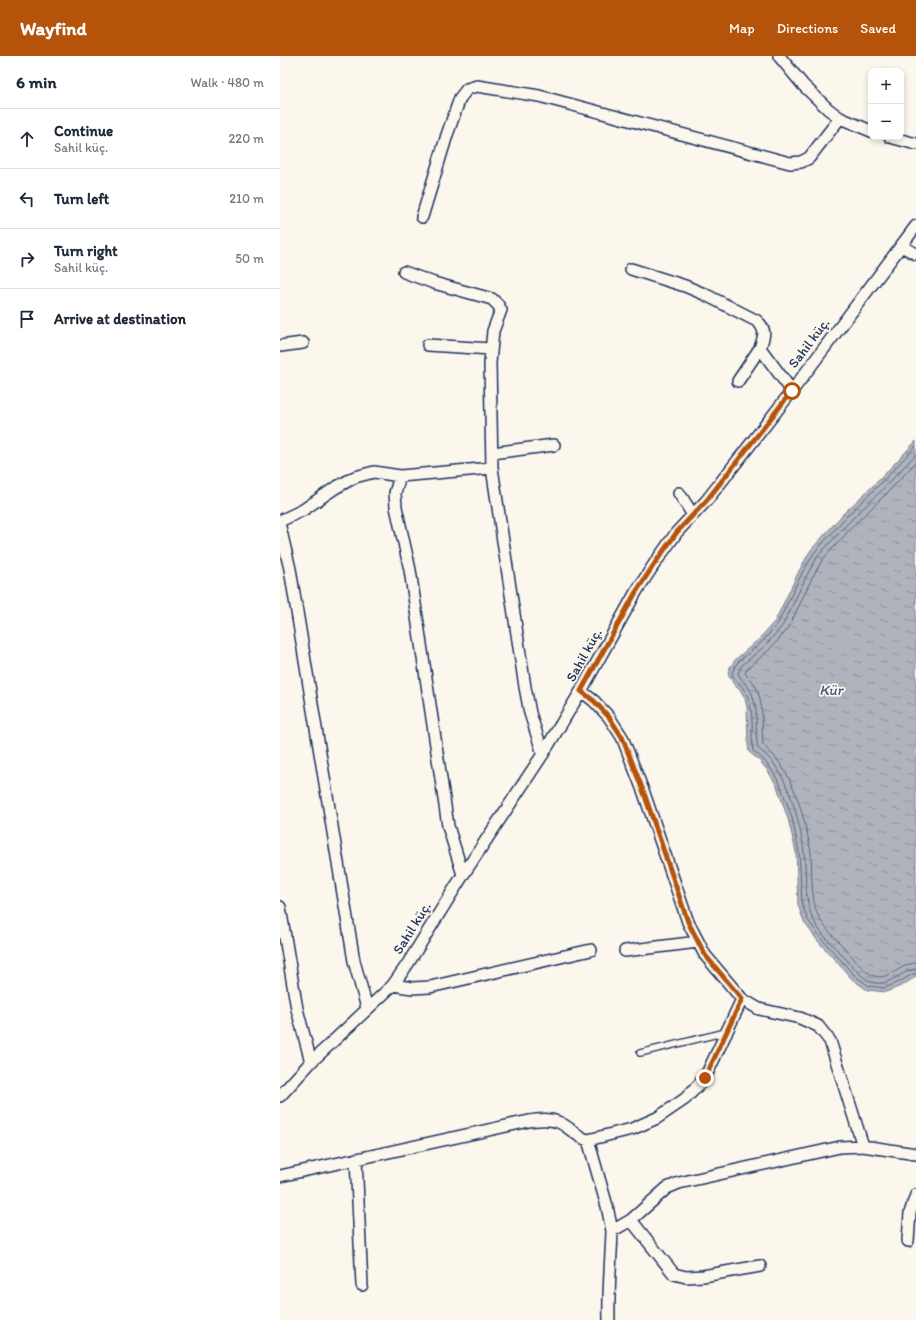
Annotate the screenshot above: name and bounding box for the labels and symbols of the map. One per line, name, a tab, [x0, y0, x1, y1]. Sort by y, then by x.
street label: Sahil küç.	[785, 315, 833, 371]
route start	[783, 382, 801, 400]
street label: Sahil küç.	[562, 625, 606, 685]
water label: Kür	[819, 681, 845, 699]
street label: Sahil küç.	[389, 899, 435, 957]
route end	[696, 1069, 714, 1087]

